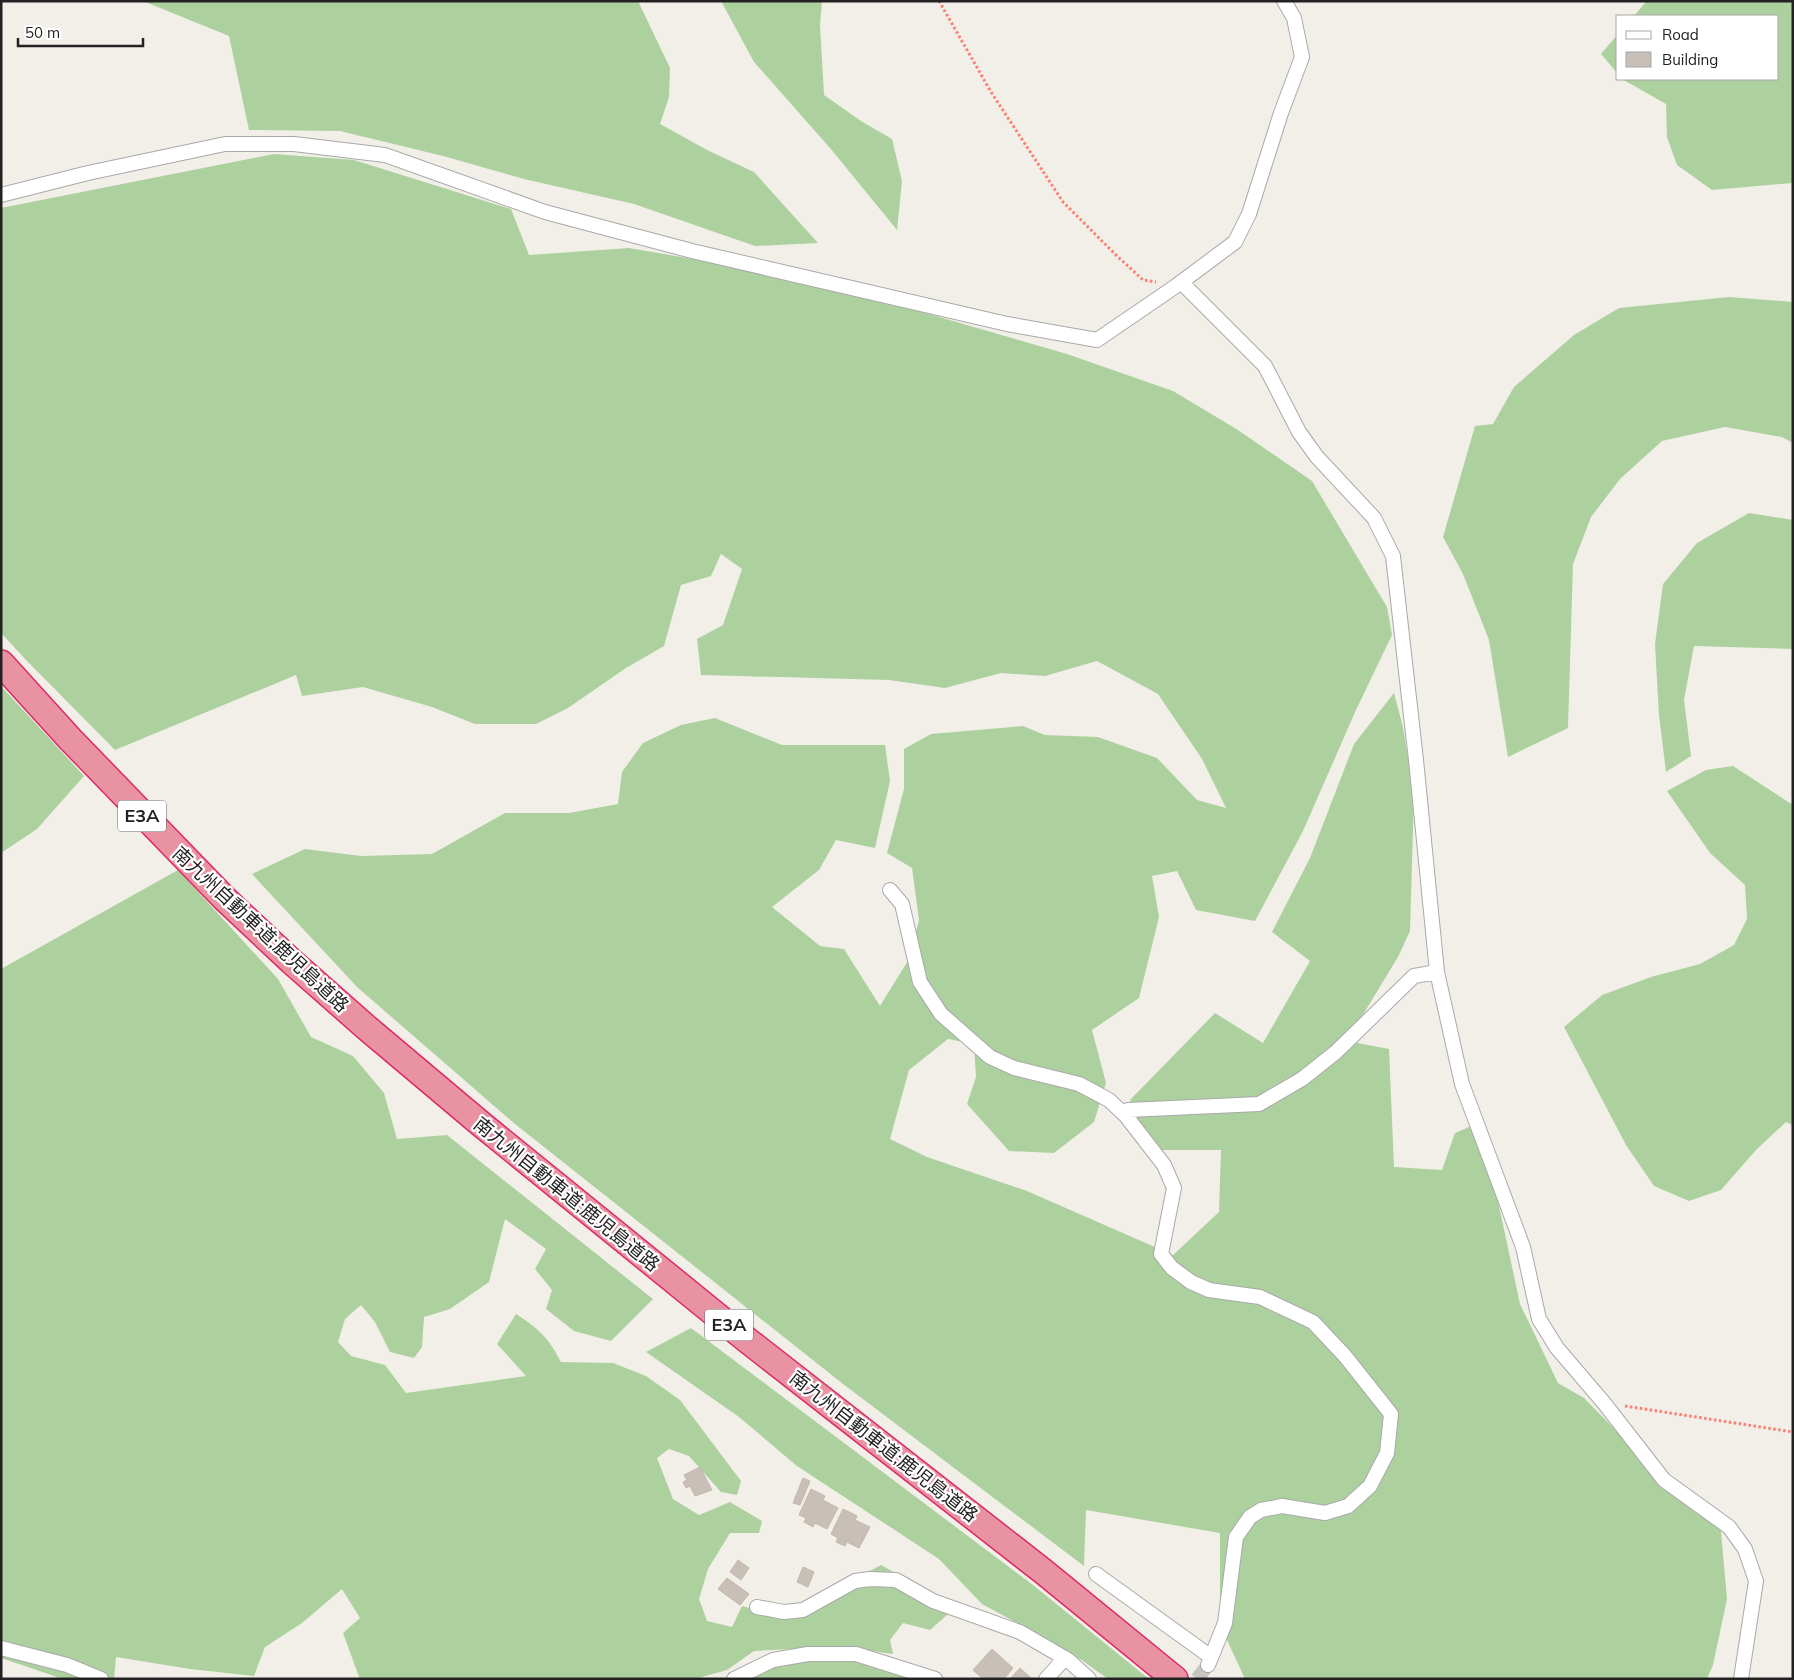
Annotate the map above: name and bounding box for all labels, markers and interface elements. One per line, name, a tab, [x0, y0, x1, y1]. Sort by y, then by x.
scale bar	[18, 15, 142, 47]
legend	[1616, 15, 1779, 80]
text: 50 m	[25, 23, 60, 42]
text: Road	[1662, 25, 1699, 44]
text: Building	[1662, 50, 1718, 69]
road number: E3A	[118, 800, 166, 831]
street label: 南九州自動車道;鹿児島道路	[168, 841, 354, 1017]
street label: 南九州自動車道;鹿児島道路	[469, 1112, 665, 1276]
road number: E3A	[705, 1310, 753, 1340]
street label: 南九州自動車道;鹿児島道路	[785, 1365, 983, 1527]

